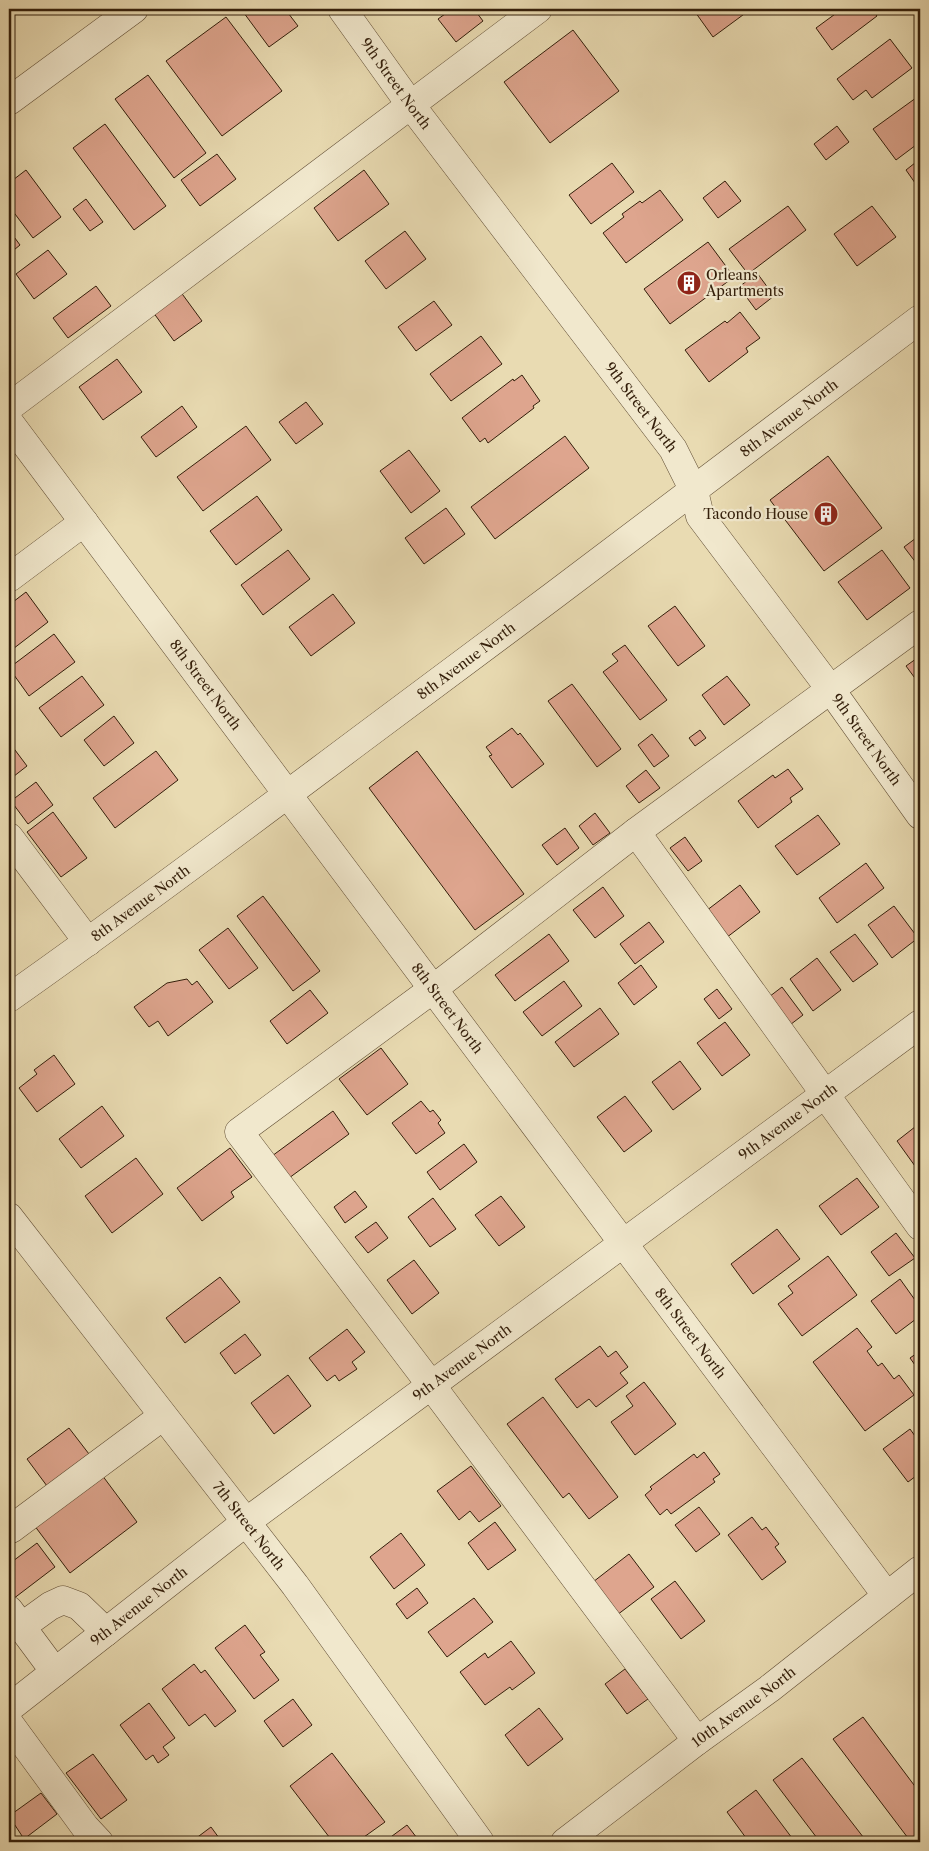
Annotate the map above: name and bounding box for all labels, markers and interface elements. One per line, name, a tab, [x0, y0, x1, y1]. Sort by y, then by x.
street label: 9th Street North	[357, 34, 435, 133]
place label: Orleans Apartments	[705, 266, 784, 300]
building icon: Orleans Apartments	[676, 270, 702, 296]
street label: 9th Street North	[601, 359, 681, 456]
street label: 8th Avenue North	[736, 375, 842, 461]
building icon: Tacondo House	[813, 501, 839, 527]
place label: Tacondo House	[703, 505, 808, 523]
street label: 8th Avenue North	[413, 618, 519, 703]
street label: 8th Street North	[166, 636, 245, 734]
street label: 9th Street North	[828, 690, 905, 789]
street label: 8th Avenue North	[87, 861, 194, 946]
street label: 8th Street North	[408, 959, 487, 1057]
street label: 9th Avenue North	[735, 1079, 841, 1164]
street label: 8th Street North	[651, 1284, 730, 1382]
street label: 9th Avenue North	[409, 1320, 515, 1405]
street label: 7th Street North	[209, 1478, 289, 1574]
street label: 9th Avenue North	[87, 1562, 191, 1650]
street label: 10th Avenue North	[688, 1662, 799, 1751]

